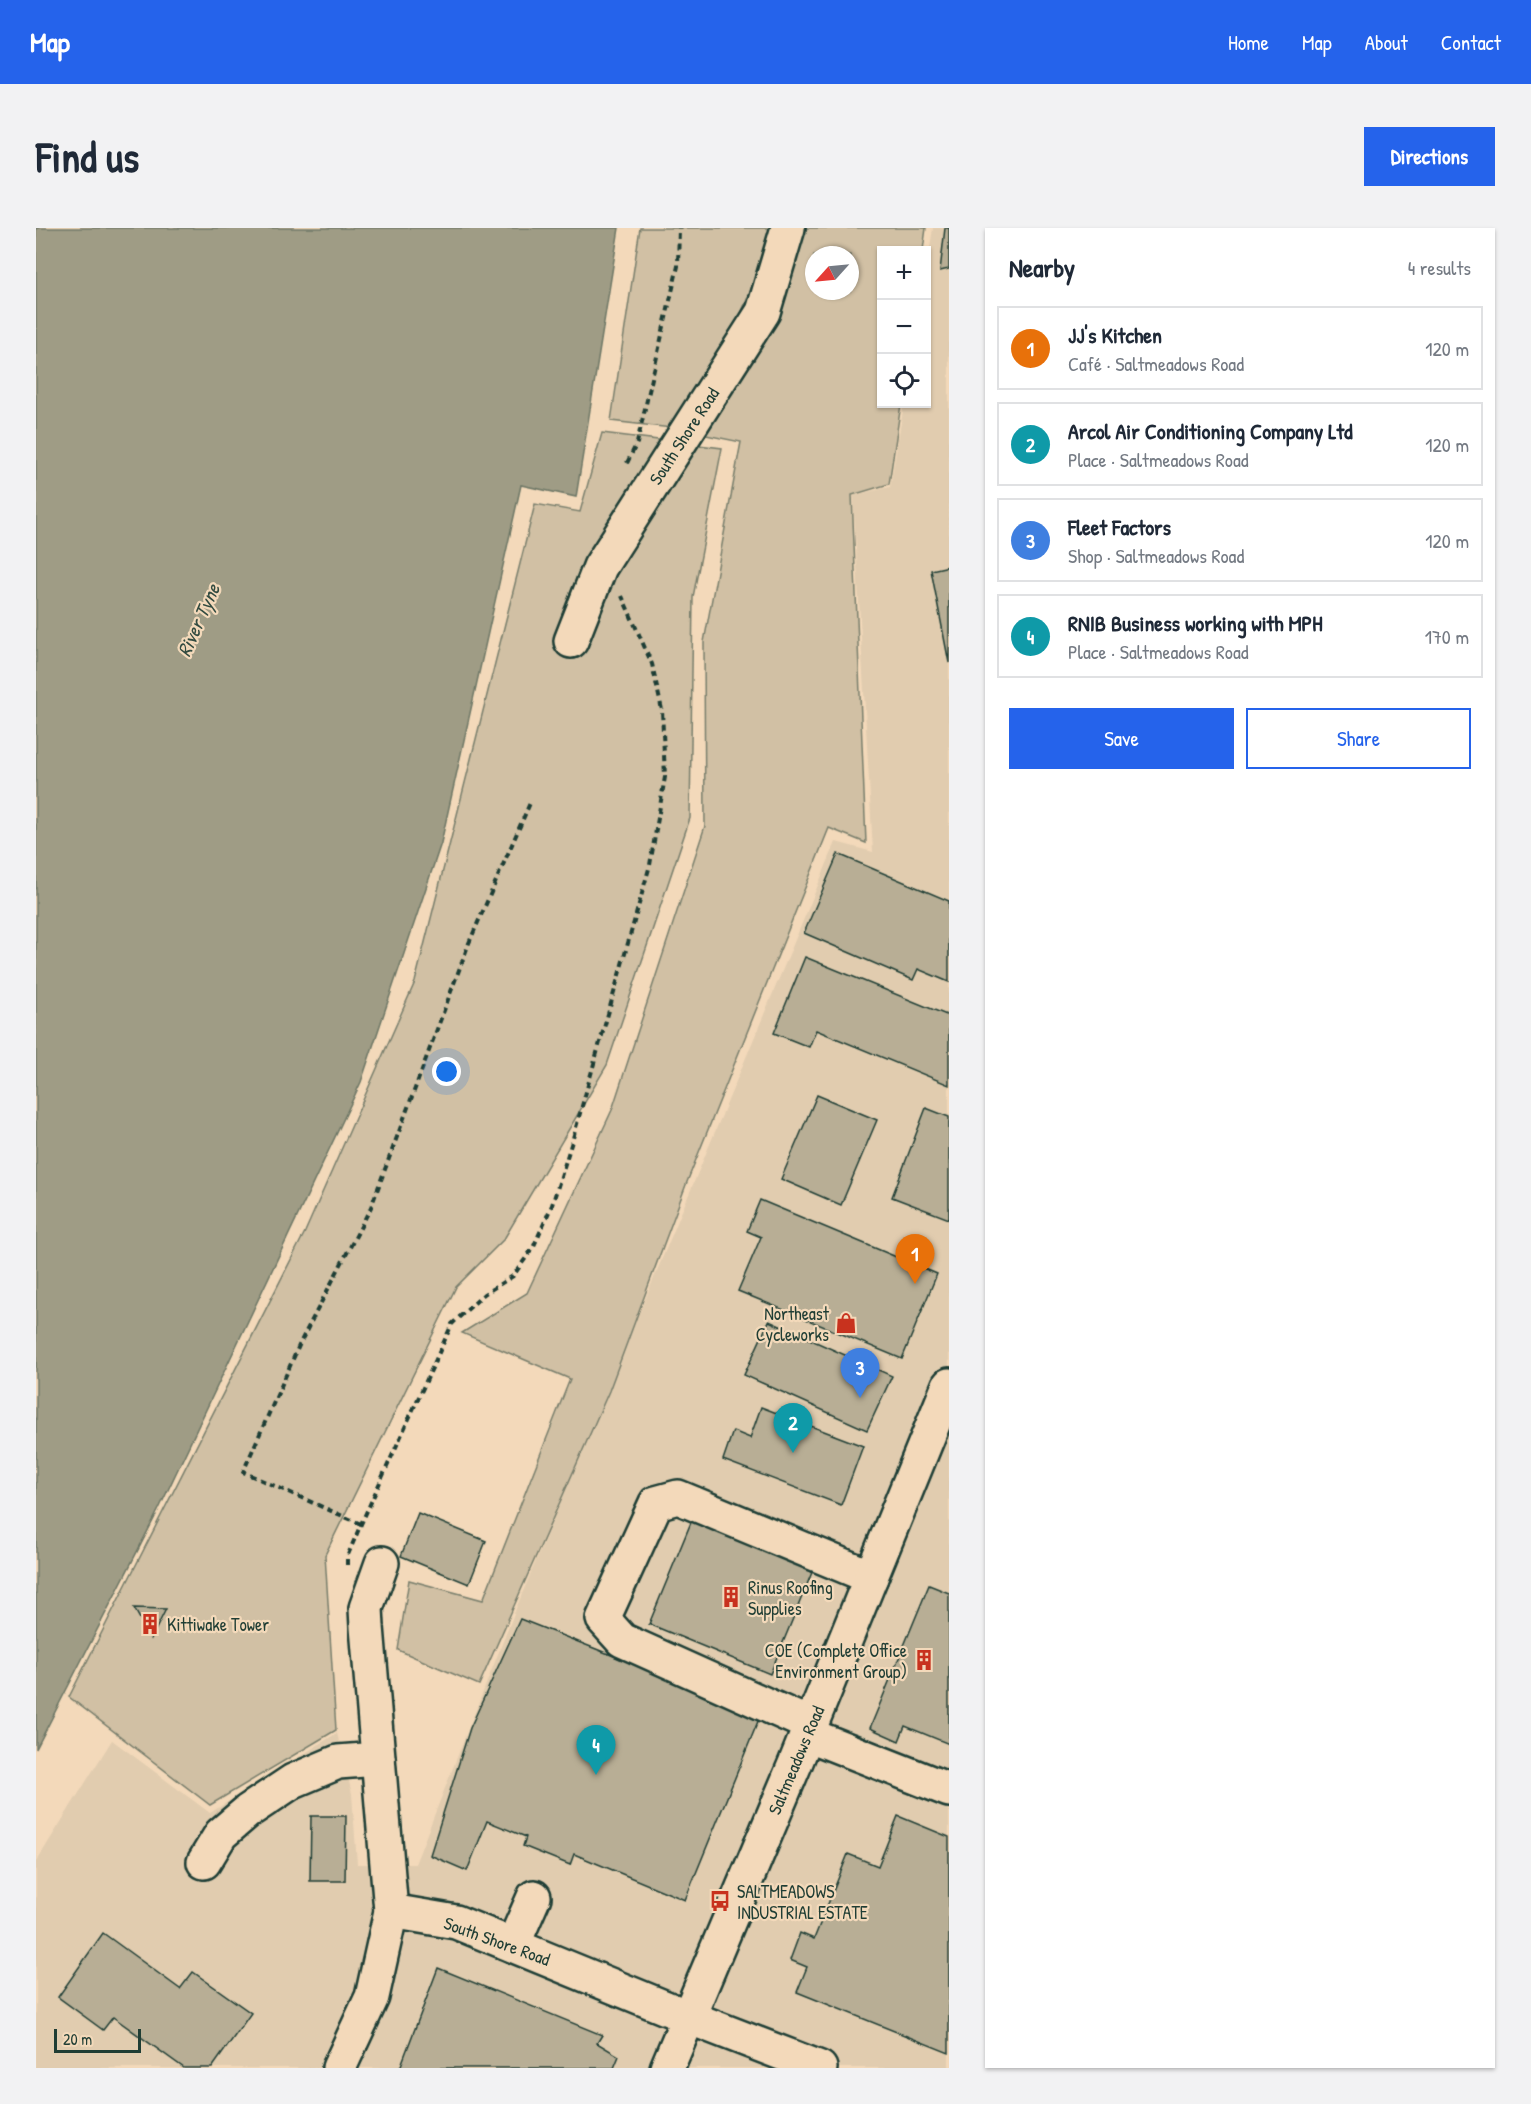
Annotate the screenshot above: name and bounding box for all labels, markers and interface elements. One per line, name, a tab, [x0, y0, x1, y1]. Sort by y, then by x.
text: Map	[30, 23, 70, 61]
text: Home	[1228, 28, 1269, 57]
text: Map	[1302, 28, 1332, 57]
text: About	[1365, 28, 1408, 57]
text: Contact	[1441, 28, 1501, 57]
button: Directions	[1364, 127, 1495, 186]
text: Find us	[36, 128, 139, 185]
north arrow	[805, 246, 859, 300]
map controls	[877, 246, 931, 408]
button: +	[877, 246, 931, 300]
text: Nearby	[1009, 250, 1075, 285]
text: 4 results	[1408, 254, 1471, 281]
button: −	[877, 300, 931, 354]
text: JJ's Kitchen	[1068, 320, 1162, 350]
text: 1	[1027, 335, 1034, 362]
text: 120 m	[1425, 335, 1469, 362]
text: Café · Saltmeadows Road	[1068, 350, 1244, 377]
button: locate	[877, 354, 931, 408]
street label: South Shore Road	[643, 382, 725, 490]
text: Arcol Air Conditioning Company Ltd	[1068, 416, 1353, 446]
text: 2	[1026, 431, 1035, 458]
text: 120 m	[1425, 431, 1469, 458]
text: Place · Saltmeadows Road	[1068, 446, 1249, 473]
text: Fleet Factors	[1068, 512, 1171, 542]
text: 3	[1026, 527, 1035, 554]
text: 120 m	[1425, 527, 1469, 554]
text: Shop · Saltmeadows Road	[1068, 542, 1244, 569]
water label: River Tyne	[170, 579, 227, 661]
text: RNIB Business working with MPH	[1068, 608, 1322, 638]
text: 4	[1027, 623, 1034, 650]
text: 170 m	[1425, 623, 1469, 650]
text: Place · Saltmeadows Road	[1068, 638, 1249, 665]
button: Save	[1009, 708, 1234, 769]
button: Share	[1246, 708, 1471, 769]
your location	[432, 1057, 461, 1086]
pin: 1	[896, 1234, 934, 1284]
place label: Northeast Cycleworks	[756, 1301, 830, 1347]
shop icon: Northeast Cycleworks	[834, 1311, 858, 1335]
pin: 3	[840, 1348, 880, 1398]
pin: 2	[774, 1404, 813, 1453]
place label: Rinus Roofing Supplies	[748, 1575, 833, 1621]
building icon: Rinus Roofing Supplies	[719, 1585, 743, 1609]
building icon: Kittiwake Tower	[138, 1612, 162, 1636]
place label: Kittiwake Tower	[167, 1612, 269, 1637]
place label: COE (Complete Office Environment Group)	[765, 1638, 907, 1684]
building icon: COE (Complete Office Environment Group)	[912, 1648, 936, 1672]
street label: Saltmeadows Road	[762, 1702, 830, 1818]
pin: 4	[576, 1726, 616, 1775]
place label: SALTMEADOWS INDUSTRIAL ESTATE	[737, 1879, 868, 1925]
bus stop icon: SALTMEADOWS INDUSTRIAL ESTATE	[708, 1889, 732, 1913]
street label: South Shore Road	[440, 1910, 554, 1972]
scale bar	[54, 2026, 141, 2054]
text: 20 m	[63, 2028, 92, 2050]

